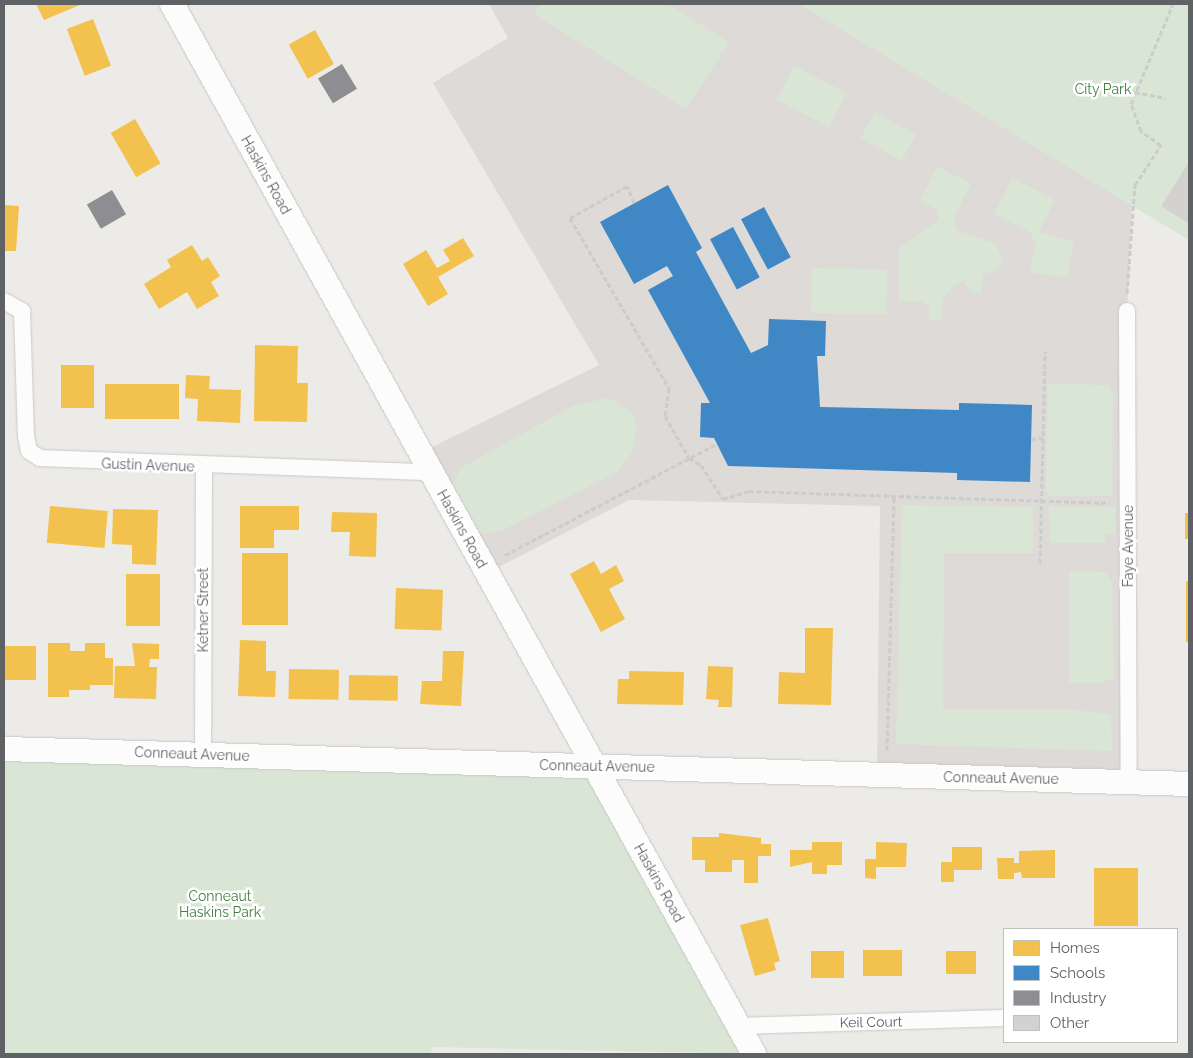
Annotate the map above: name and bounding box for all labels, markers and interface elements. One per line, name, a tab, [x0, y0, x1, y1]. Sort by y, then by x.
park label: City Park	[1074, 81, 1132, 97]
street label: Haskins Road	[238, 133, 294, 217]
street label: Gustin Avenue	[101, 455, 195, 475]
street label: Haskins Road	[434, 487, 490, 571]
street label: Faye Avenue	[1120, 505, 1136, 587]
street label: Ketner Street	[195, 567, 211, 653]
street label: Conneaut Avenue	[134, 744, 250, 764]
street label: Conneaut Avenue	[539, 757, 655, 775]
street label: Conneaut Avenue	[943, 769, 1059, 787]
street label: Haskins Road	[631, 841, 687, 925]
park label: Conneaut Haskins Park	[179, 888, 261, 920]
legend	[1003, 928, 1178, 1043]
text: Homes	[1050, 939, 1100, 957]
text: Schools	[1050, 964, 1105, 982]
text: Industry	[1050, 989, 1106, 1007]
street label: Keil Court	[839, 1013, 903, 1031]
text: Other	[1050, 1014, 1089, 1032]

